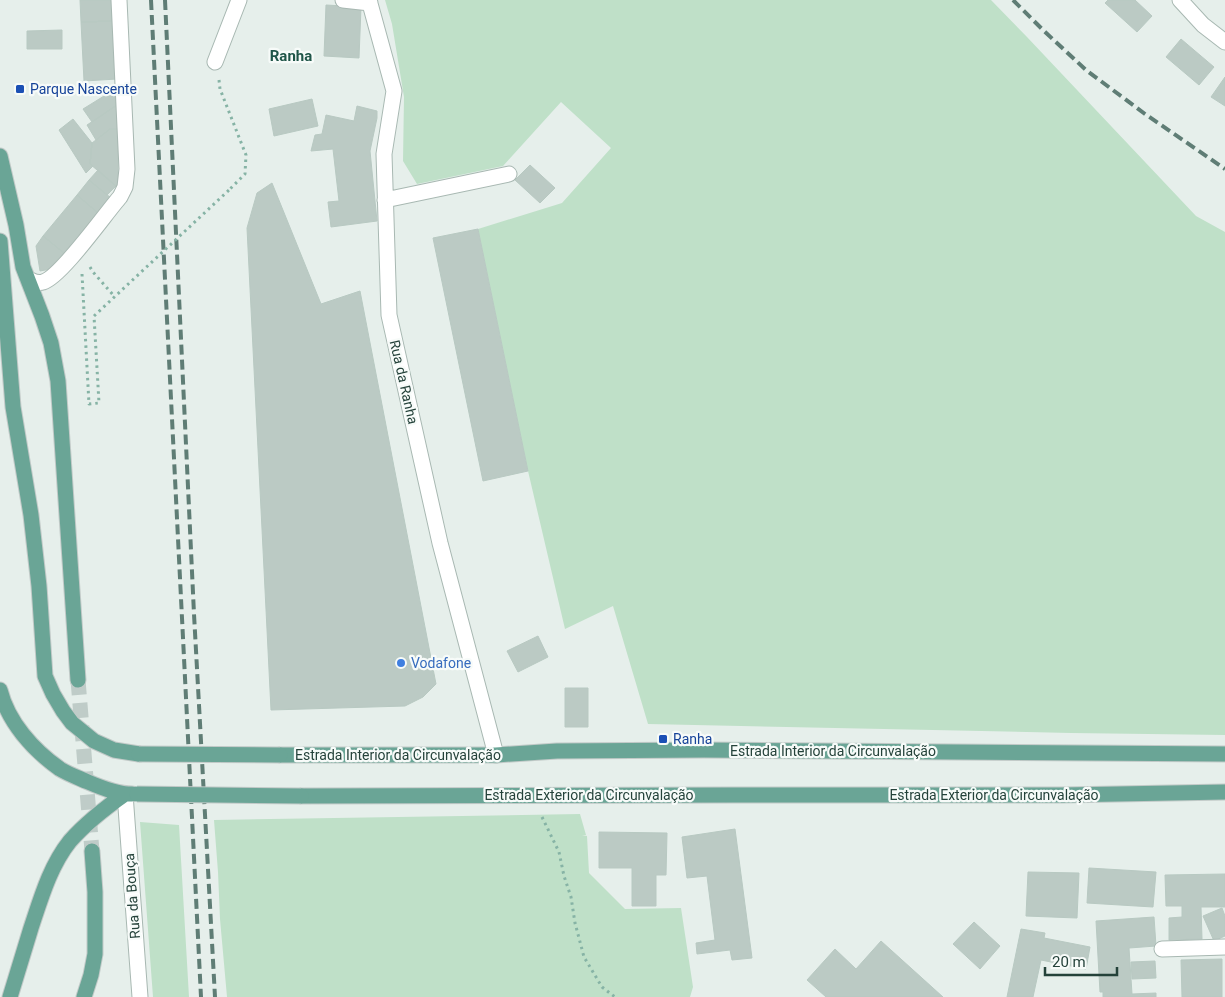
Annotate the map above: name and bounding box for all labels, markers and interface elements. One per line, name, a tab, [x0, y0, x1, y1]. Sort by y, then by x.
district label: Ranha	[270, 47, 312, 65]
place label: Parque Nascente	[30, 81, 137, 97]
marker: Parque Nascente	[14, 83, 26, 95]
street label: Rua da Ranha	[387, 338, 421, 426]
place label: Vodafone	[411, 655, 471, 671]
marker: Vodafone	[395, 657, 407, 669]
place label: Ranha	[673, 731, 712, 747]
marker: Ranha	[657, 733, 669, 745]
street label: Estrada Interior da Circunvalação	[730, 743, 936, 759]
street label: Estrada Interior da Circunvalação	[295, 747, 501, 763]
street label: Estrada Exterior da Circunvalação	[484, 787, 694, 803]
street label: Estrada Exterior da Circunvalação	[889, 787, 1099, 803]
street label: Rua da Bouça	[121, 853, 143, 939]
scale bar	[1045, 944, 1118, 976]
text: 20 m	[1052, 953, 1086, 971]

